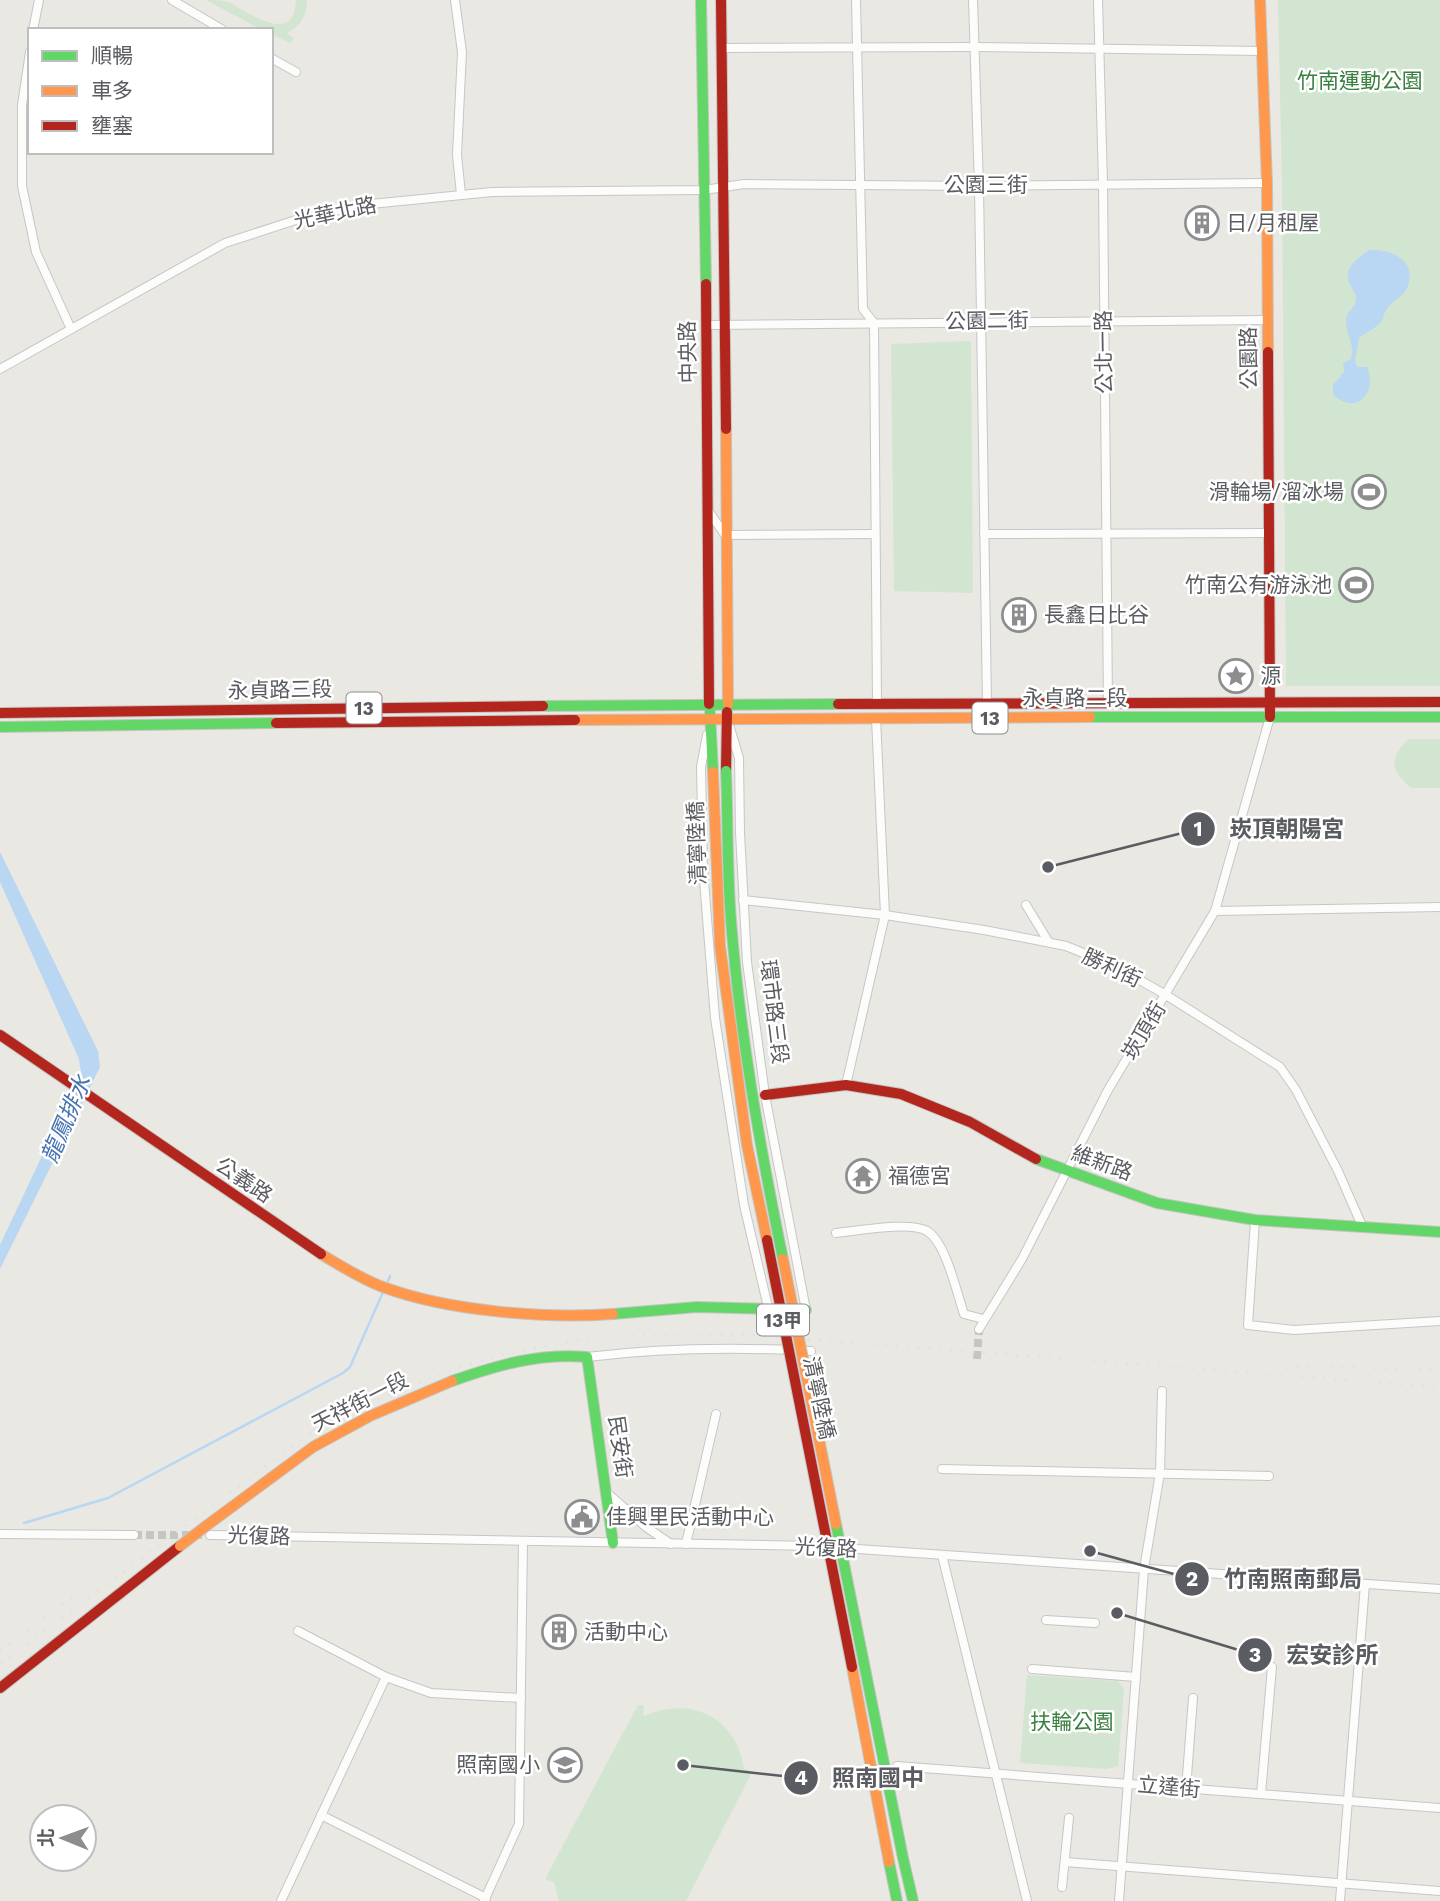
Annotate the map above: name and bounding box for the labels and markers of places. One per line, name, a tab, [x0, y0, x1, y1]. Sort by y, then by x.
building icon: 日/月租屋	[1183, 204, 1221, 242]
place label: 日/月租屋	[1226, 210, 1319, 235]
sports icon: 滑輪場/溜冰場	[1350, 473, 1388, 511]
place label: 滑輪場/溜冰場	[1209, 479, 1344, 504]
sports icon: 竹南公有游泳池	[1337, 566, 1375, 604]
place label: 竹南公有游泳池	[1185, 572, 1332, 597]
building icon: 長鑫日比谷	[1000, 596, 1038, 634]
place label: 長鑫日比谷	[1044, 602, 1149, 627]
place icon: 源	[1217, 657, 1255, 695]
place label: 源	[1260, 663, 1281, 688]
callout: 崁頂朝陽宮	[1181, 807, 1359, 851]
temple icon: 福德宮	[844, 1157, 882, 1195]
place label: 福德宮	[888, 1163, 951, 1188]
public building icon: 佳興里民活動中心	[563, 1498, 601, 1536]
place label: 佳興里民活動中心	[606, 1504, 774, 1529]
callout: 竹南照南郵局	[1175, 1557, 1376, 1601]
building icon: 活動中心	[540, 1613, 578, 1651]
place label: 活動中心	[584, 1619, 668, 1644]
callout: 宏安診所	[1237, 1633, 1392, 1677]
school or university icon: 照南國小	[546, 1746, 584, 1784]
place label: 照南國小	[456, 1752, 540, 1777]
callout: 照南國中	[783, 1756, 938, 1800]

